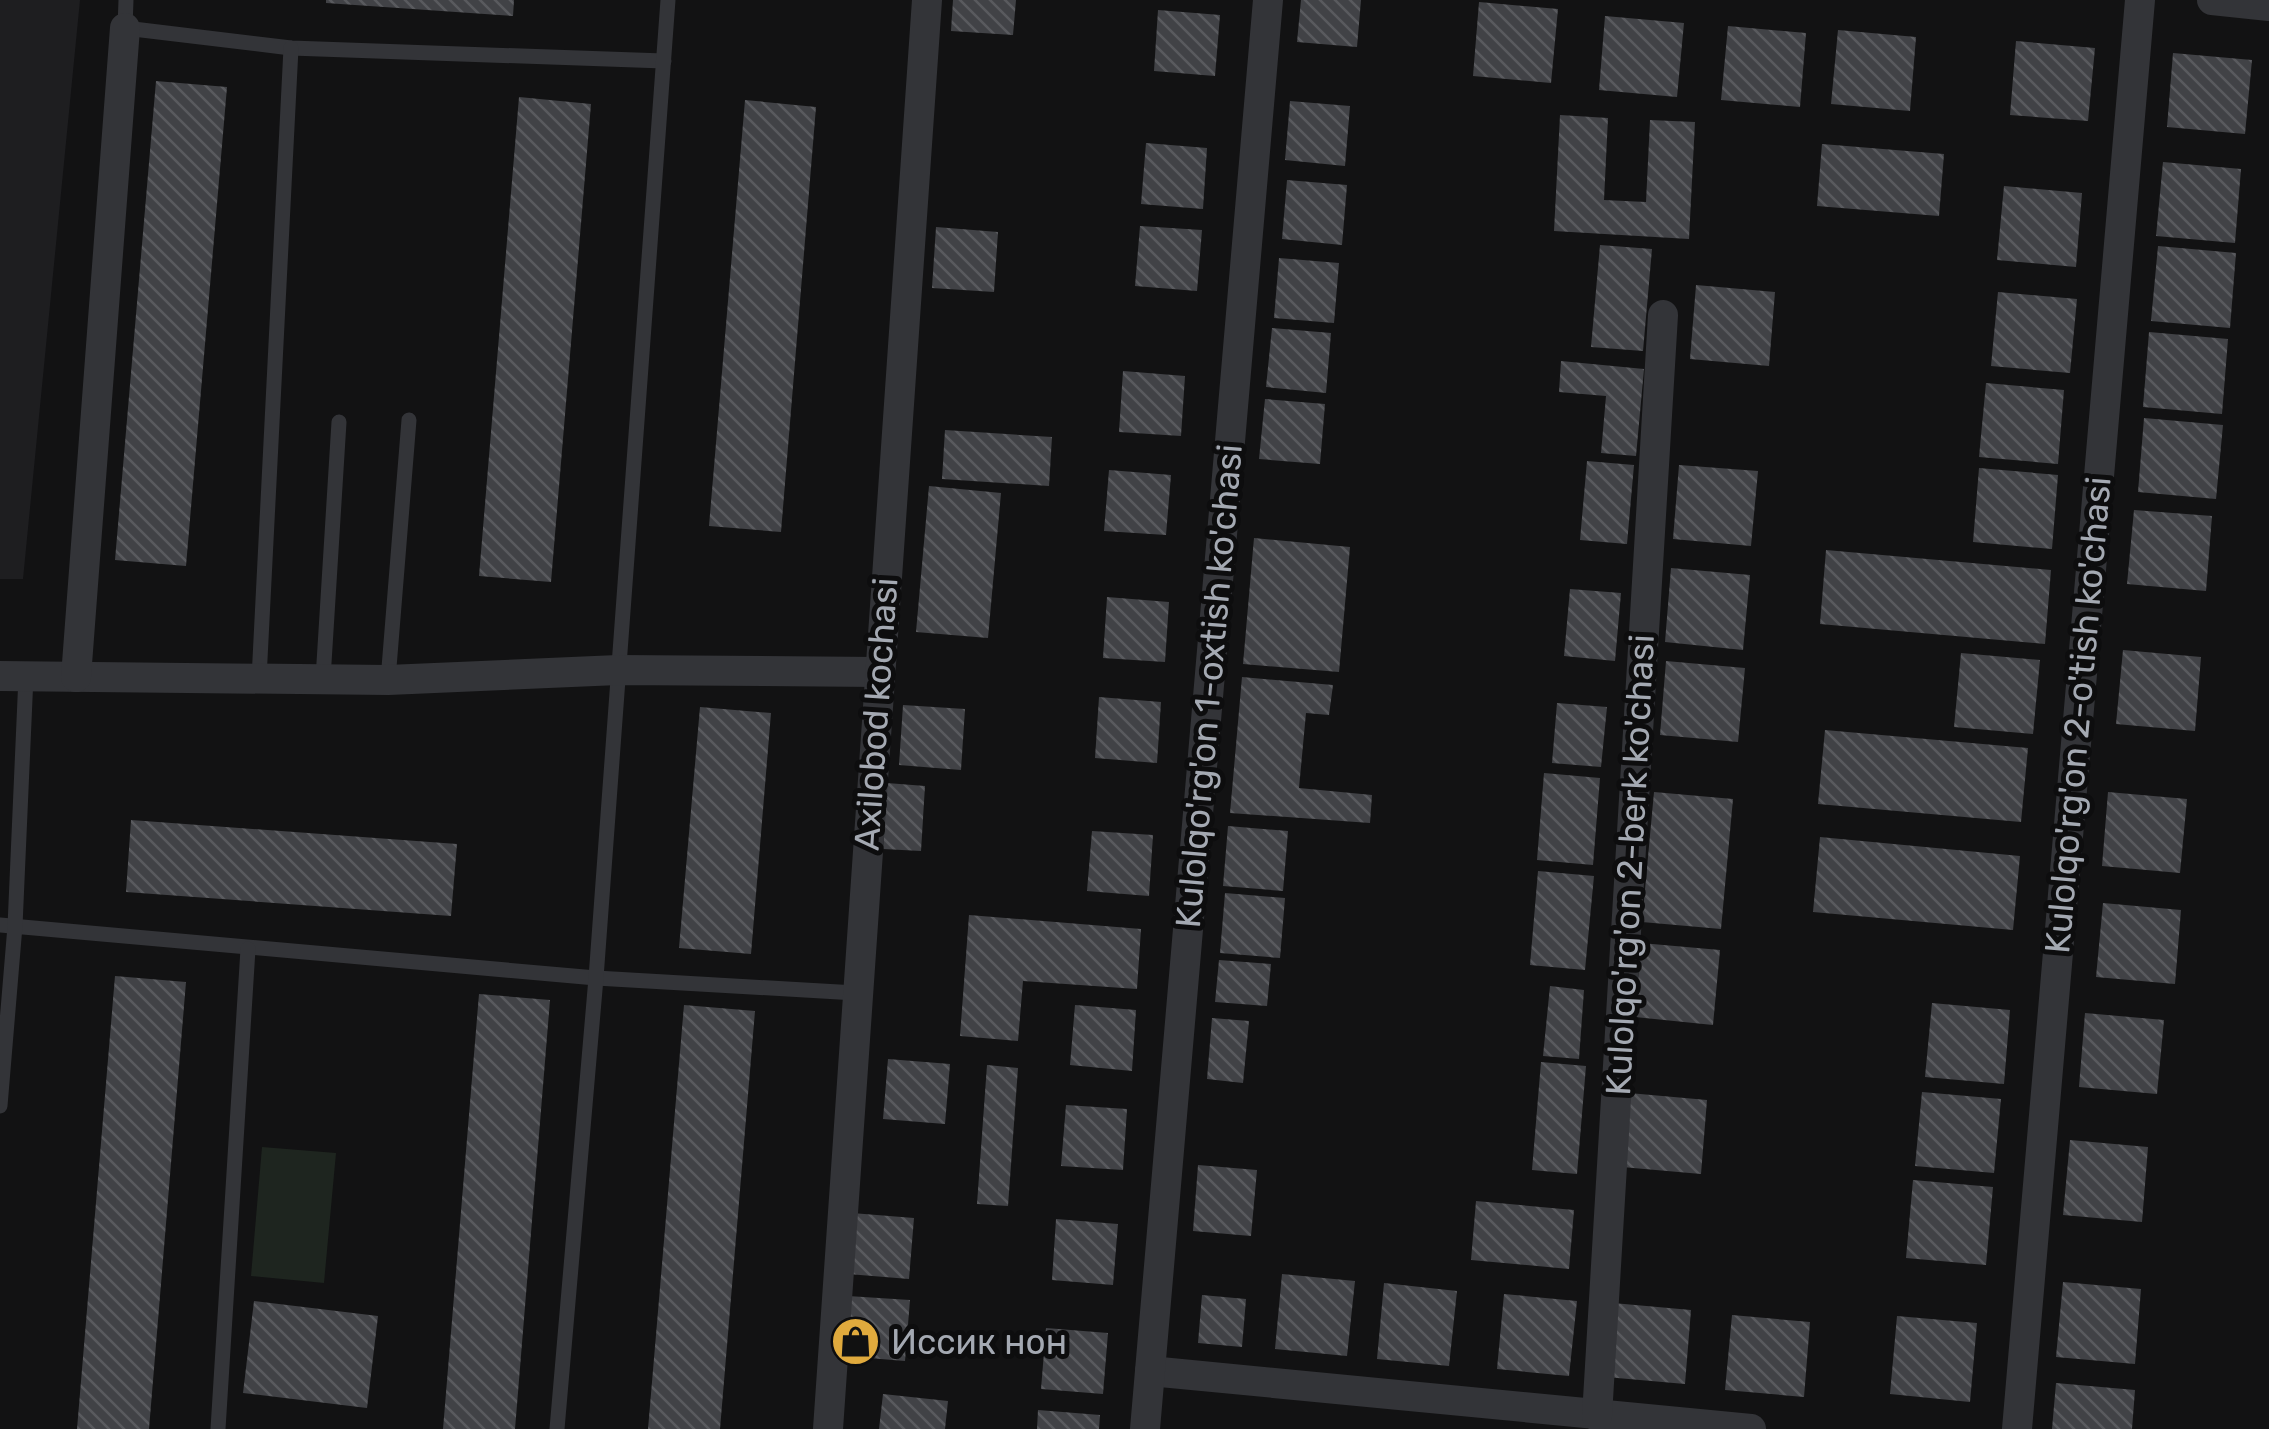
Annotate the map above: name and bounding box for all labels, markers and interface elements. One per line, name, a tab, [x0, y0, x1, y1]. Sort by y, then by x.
street label: Kulolqo'rg'on 1-oxtish ko'chasi	[1167, 442, 1251, 930]
street label: Kulolqo'rg'on 2-o'tish ko'chasi	[2036, 475, 2120, 955]
street label: Axilobod kochasi	[846, 576, 906, 852]
street label: Kulolqo'rg'on 2-berk ko'chasi	[1597, 633, 1663, 1097]
shop icon: Иссик нон	[830, 1316, 882, 1368]
place label: Иссик нон	[891, 1321, 1067, 1363]

